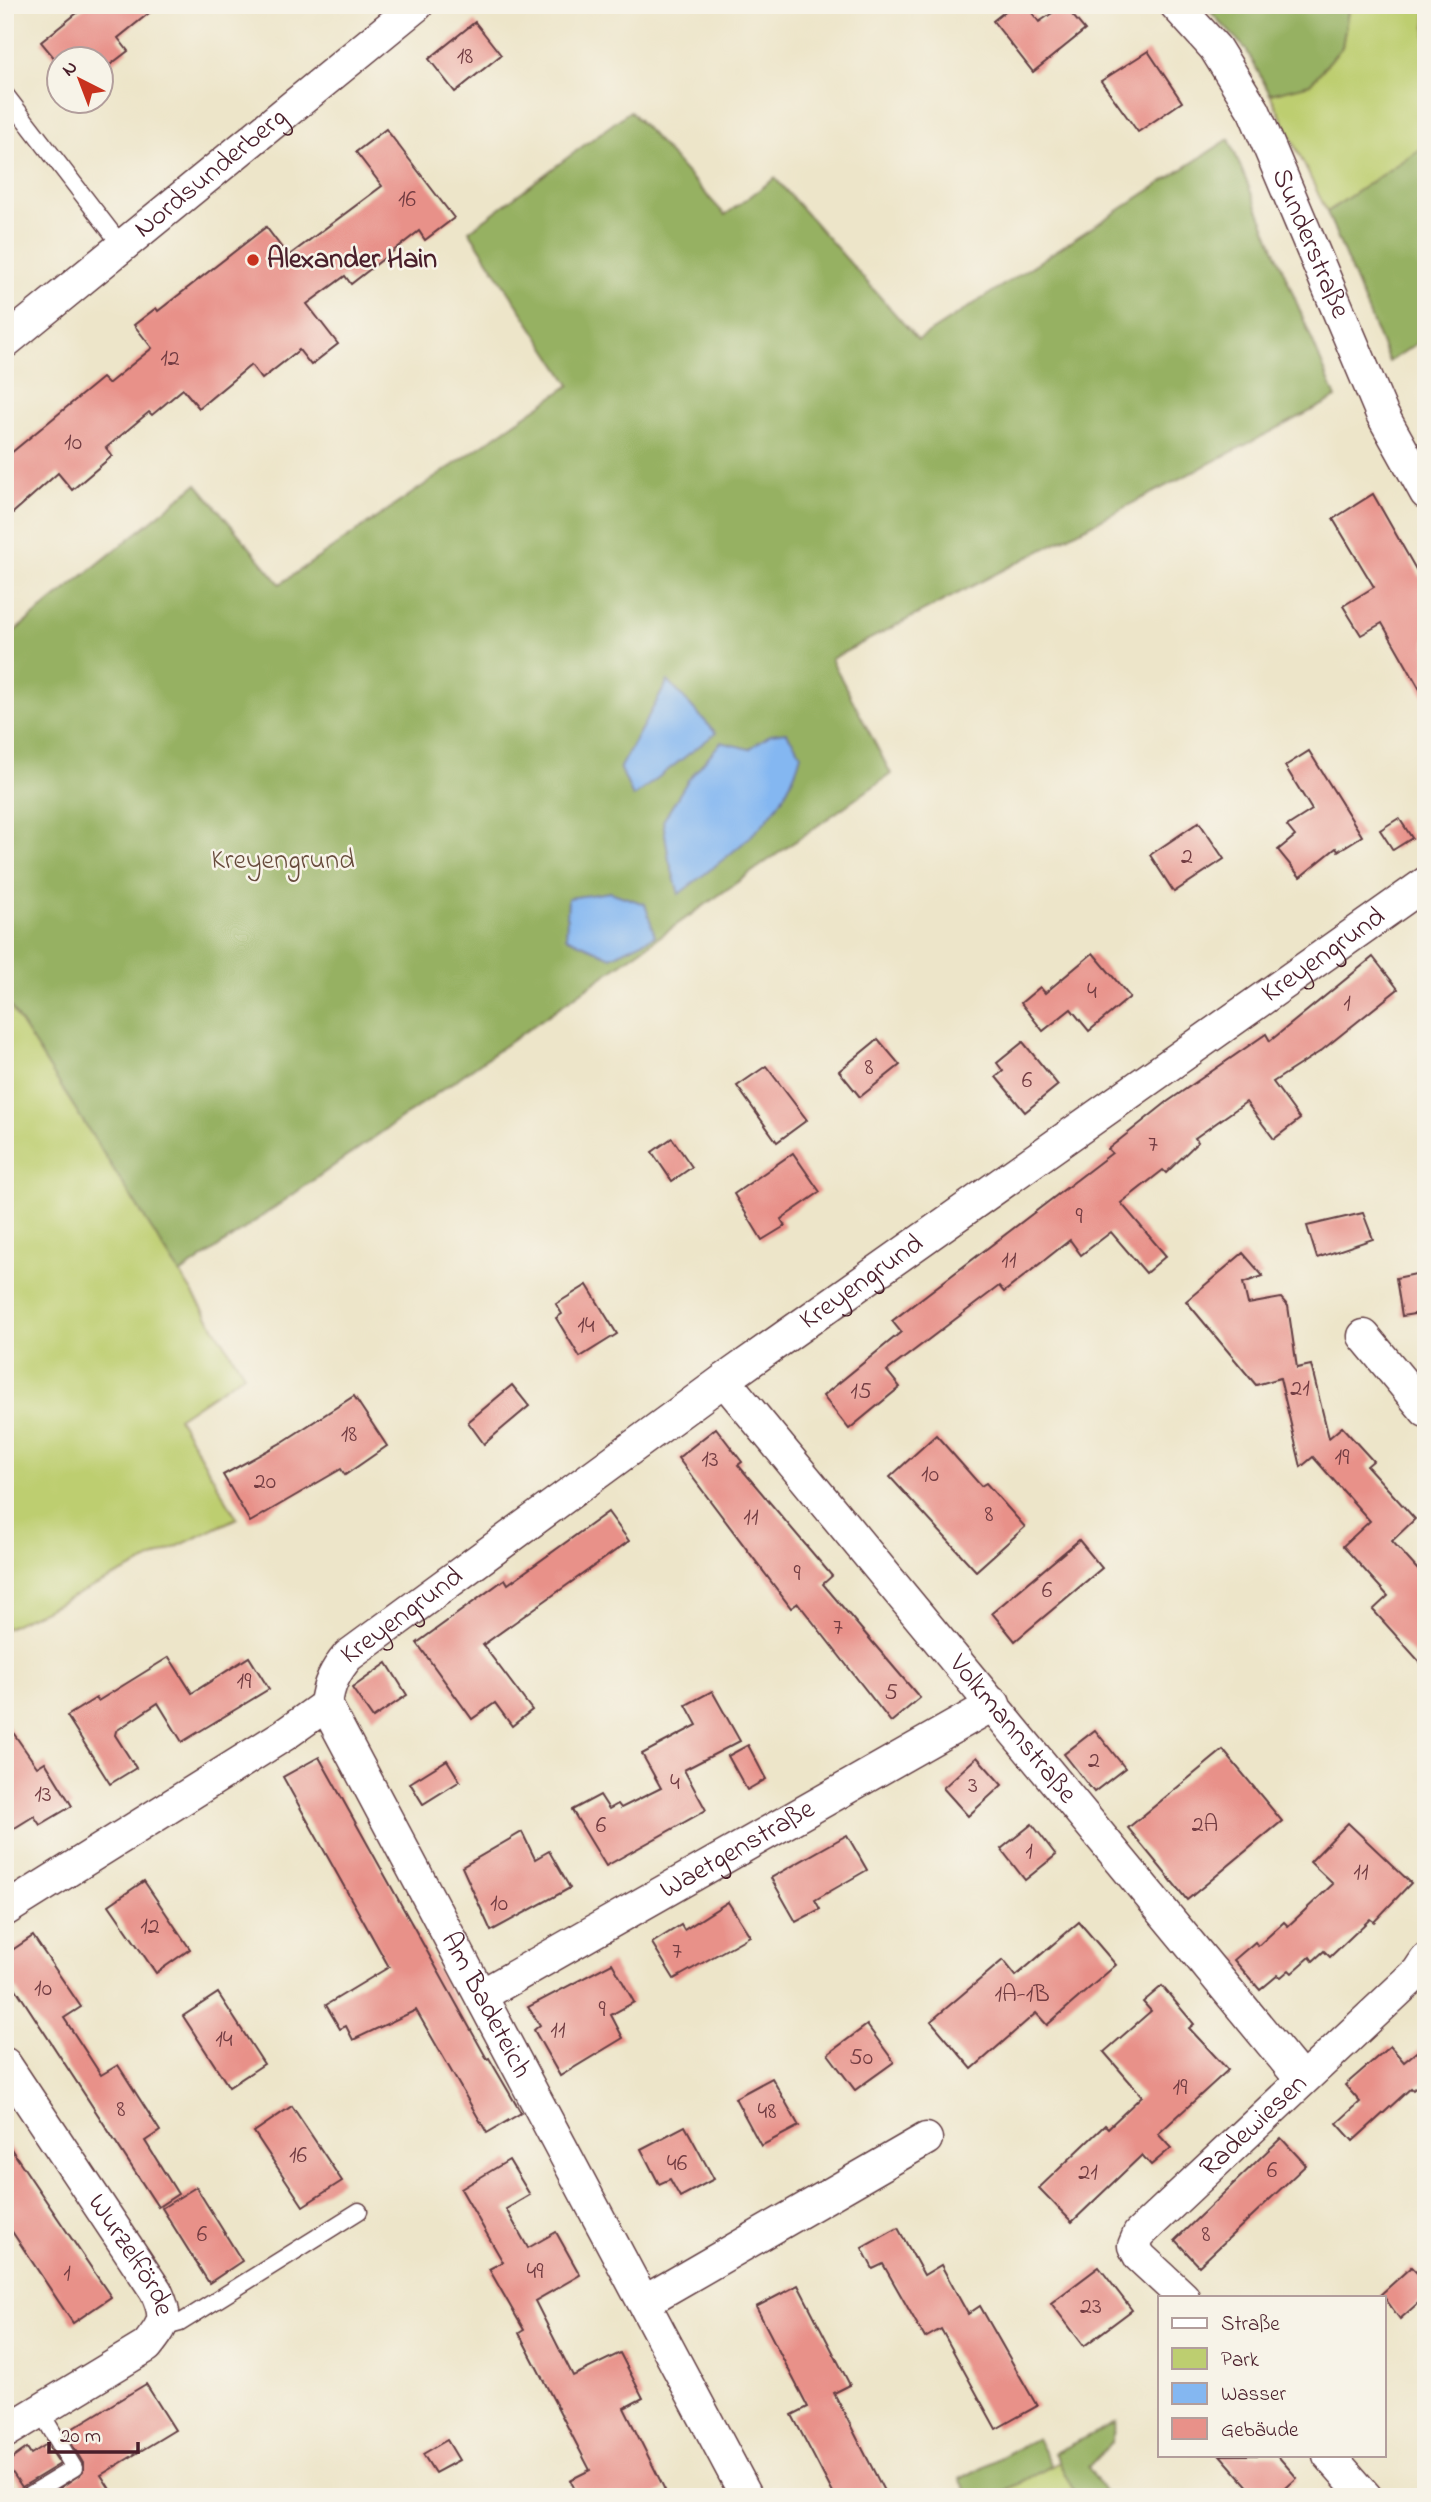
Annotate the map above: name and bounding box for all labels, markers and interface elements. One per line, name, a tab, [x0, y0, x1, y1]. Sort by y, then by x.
house number: 18	[457, 40, 473, 75]
north arrow	[46, 46, 116, 116]
text: N	[56, 55, 84, 84]
street label: Nordsunderberg	[125, 98, 296, 249]
street label: Sunderstraße	[1260, 162, 1360, 325]
house number: 16	[398, 183, 417, 218]
place label: Alexander Hain	[267, 240, 437, 281]
marker: Alexander Hain	[245, 252, 261, 268]
house number: 12	[160, 342, 180, 377]
house number: 10	[64, 426, 82, 461]
house number: 2	[1181, 840, 1193, 875]
park label: Kreyengrund	[211, 841, 355, 882]
street label: Kreyengrund	[1253, 897, 1394, 1014]
house number: 4	[1087, 975, 1097, 1010]
house number: 1	[1343, 987, 1351, 1022]
house number: 8	[865, 1051, 874, 1086]
house number: 6	[1022, 1064, 1033, 1099]
house number: 7	[1148, 1128, 1158, 1163]
house number: 9	[1075, 1200, 1083, 1235]
street label: Kreyengrund	[791, 1224, 933, 1341]
house number: 11	[1001, 1244, 1017, 1279]
house number: 14	[577, 1309, 595, 1344]
house number: 21	[1290, 1372, 1310, 1407]
house number: 15	[850, 1375, 872, 1410]
house number: 18	[341, 1418, 357, 1453]
house number: 19	[1335, 1441, 1350, 1476]
house number: 13	[701, 1443, 719, 1478]
house number: 10	[921, 1458, 939, 1493]
house number: 20	[254, 1465, 276, 1500]
house number: 8	[985, 1498, 994, 1533]
house number: 11	[743, 1501, 759, 1536]
street label: Kreyengrund	[332, 1557, 472, 1675]
house number: 9	[793, 1557, 801, 1592]
house number: 6	[1042, 1574, 1053, 1609]
house number: 7	[833, 1611, 843, 1646]
street label: Volkmannstraße	[938, 1645, 1087, 1813]
house number: 19	[237, 1665, 252, 1700]
house number: 5	[884, 1676, 898, 1711]
house number: 2	[1088, 1744, 1100, 1779]
house number: 4	[670, 1766, 680, 1801]
house number: 3	[968, 1769, 978, 1804]
house number: 13	[34, 1778, 52, 1813]
street label: Waetgenstraße	[652, 1789, 823, 1910]
house number: 2A	[1192, 1808, 1218, 1843]
house number: 6	[596, 1809, 607, 1844]
house number: 1	[1025, 1835, 1033, 1870]
house number: 11	[1353, 1856, 1369, 1891]
house number: 10	[490, 1887, 508, 1922]
house number: 12	[140, 1910, 160, 1945]
street label: Am Badeteich	[430, 1924, 541, 2086]
house number: 7	[672, 1935, 682, 1970]
house number: 10	[34, 1972, 52, 2007]
house number: 1A-1B	[994, 1978, 1050, 2013]
house number: 9	[598, 1993, 606, 2028]
house number: 11	[550, 2014, 566, 2049]
house number: 14	[215, 2023, 233, 2058]
house number: 50	[849, 2041, 873, 2076]
street label: Radewiesen	[1191, 2065, 1317, 2187]
house number: 19	[1173, 2071, 1188, 2106]
house number: 8	[117, 2093, 126, 2128]
house number: 48	[758, 2095, 776, 2130]
house number: 16	[289, 2139, 308, 2174]
house number: 46	[667, 2147, 688, 2182]
house number: 6	[1267, 2154, 1278, 2189]
house number: 21	[1078, 2156, 1098, 2191]
street label: Wurzelförde	[76, 2186, 184, 2320]
house number: 6	[197, 2218, 208, 2253]
house number: 8	[1202, 2218, 1211, 2253]
house number: 49	[526, 2255, 544, 2290]
house number: 1	[63, 2257, 71, 2292]
house number: 23	[1080, 2290, 1102, 2325]
legend	[1158, 2296, 1386, 2456]
text: Straße	[1221, 2310, 1280, 2340]
text: Park	[1221, 2346, 1260, 2376]
text: Wasser	[1221, 2380, 1286, 2410]
scale bar	[49, 2411, 138, 2455]
text: Gebäude	[1221, 2416, 1299, 2446]
text: 20 m	[60, 2422, 101, 2452]

